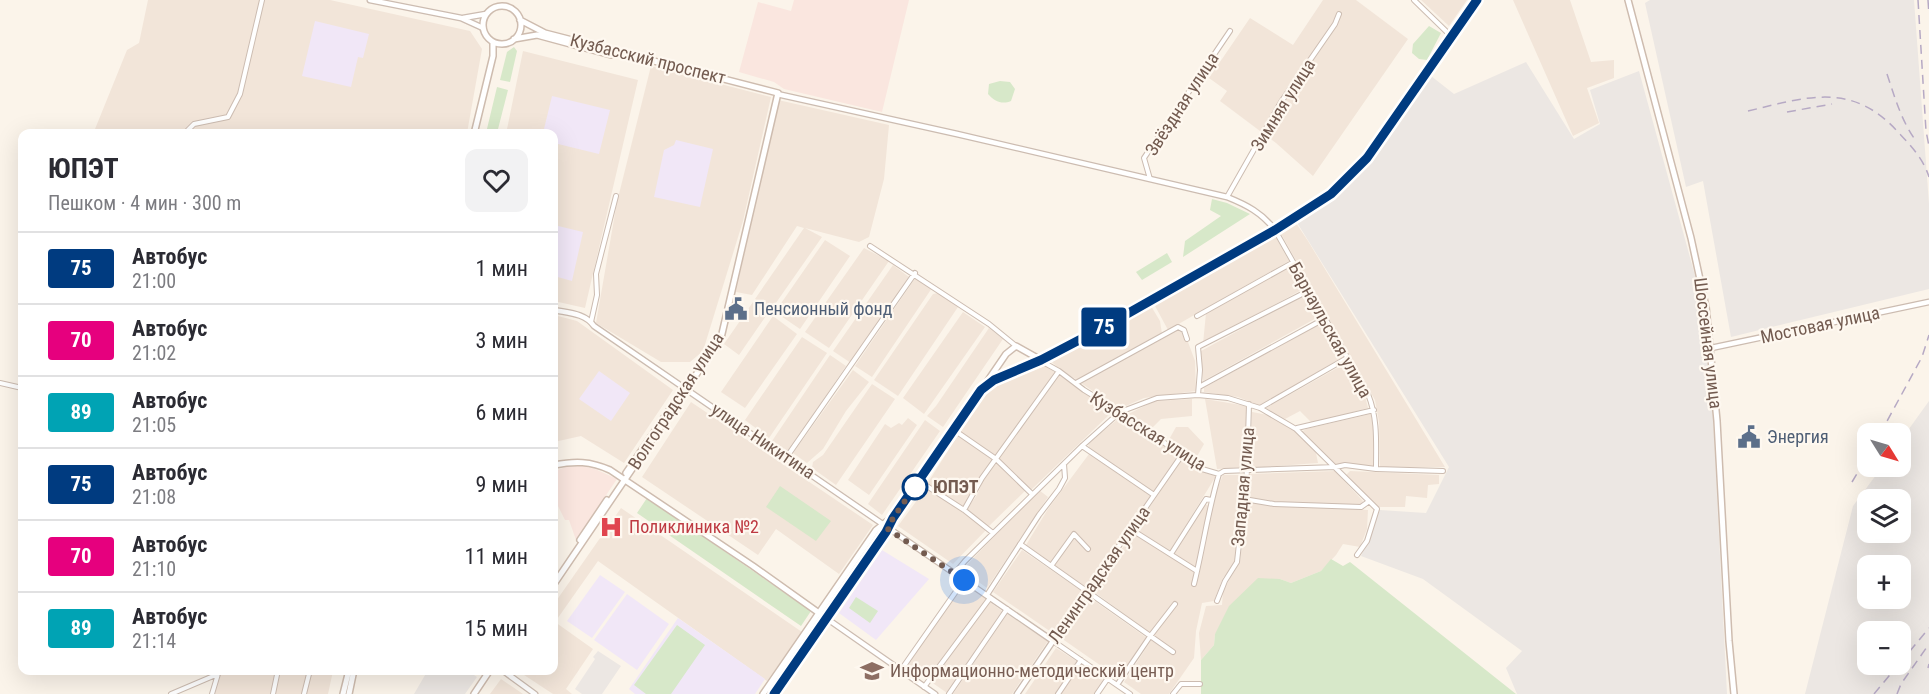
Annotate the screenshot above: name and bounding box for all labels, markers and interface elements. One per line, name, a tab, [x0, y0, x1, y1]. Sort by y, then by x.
street label: Кузбасский проспект	[568, 29, 728, 88]
street label: Звёздная улица	[1140, 48, 1223, 159]
street label: Зимняя улица	[1246, 55, 1319, 155]
button: heart	[465, 149, 528, 212]
text: ЮПЭТ	[48, 152, 119, 185]
text: Пешком · 4 мин · 300 m	[48, 191, 241, 215]
text: Автобус	[132, 244, 207, 269]
text: 75	[70, 256, 92, 280]
text: 1 мин	[475, 256, 528, 281]
street label: Барнаульская улица	[1284, 258, 1376, 401]
text: 21:00	[132, 269, 176, 293]
street label: Шоссейная улица	[1690, 276, 1727, 410]
public building icon: Пенсионный фонд	[723, 296, 749, 322]
place label: Пенсионный фонд	[754, 298, 893, 319]
street label: Мостовая улица	[1758, 302, 1881, 347]
line badge: 75	[1077, 308, 1131, 346]
text: 75	[1093, 315, 1115, 339]
text: Автобус	[132, 316, 207, 341]
text: 70	[70, 328, 92, 352]
text: 3 мин	[475, 328, 528, 353]
street label: Волгоградская улица	[623, 328, 728, 473]
text: 21:02	[132, 341, 176, 365]
street label: Кузбасская улица	[1086, 386, 1210, 475]
text: Автобус	[132, 388, 207, 413]
street label: улица Никитина	[707, 398, 819, 483]
text: 89	[70, 400, 92, 424]
text: 6 мин	[475, 400, 528, 425]
text: 21:05	[132, 413, 176, 437]
north arrow	[1857, 423, 1911, 477]
map controls	[1857, 423, 1911, 675]
public building icon: Энергия	[1736, 424, 1762, 450]
place label: Энергия	[1767, 426, 1829, 447]
street label: Западная улица	[1227, 427, 1258, 547]
text: Автобус	[132, 460, 207, 485]
text: 75	[70, 472, 92, 496]
text: 9 мин	[475, 472, 528, 497]
marker: ЮПЭТ	[902, 474, 928, 500]
place label: ЮПЭТ	[933, 476, 979, 497]
text: 21:08	[132, 485, 176, 509]
button: layers	[1857, 489, 1911, 543]
street label: Ленинградская улица	[1043, 502, 1154, 647]
hospital icon: Поликлиника №2	[598, 514, 624, 540]
place label: Поликлиника №2	[629, 516, 759, 537]
text: Автобус	[132, 532, 207, 557]
text: 70	[70, 544, 92, 568]
text: 11 мин	[465, 544, 528, 569]
button: +	[1857, 555, 1911, 609]
text: 21:10	[132, 557, 176, 581]
your location	[949, 565, 979, 595]
text: Автобус	[132, 604, 207, 629]
text: 89	[70, 616, 92, 640]
text: 15 мин	[465, 616, 528, 641]
button: −	[1857, 621, 1911, 675]
text: 21:14	[132, 629, 176, 653]
school or university icon: Информационно-методический центр	[859, 658, 885, 684]
place label: Информационно-методический центр	[890, 660, 1174, 681]

